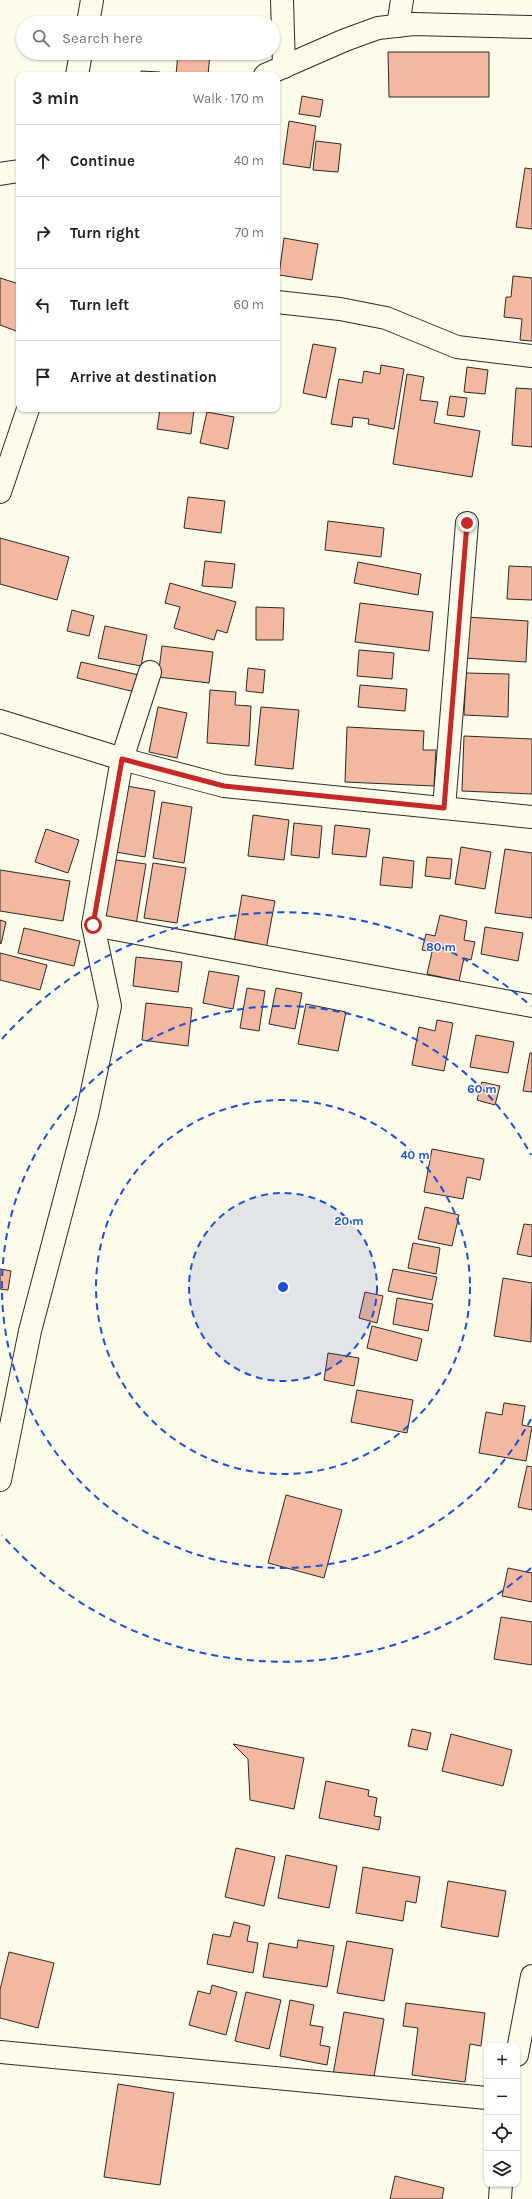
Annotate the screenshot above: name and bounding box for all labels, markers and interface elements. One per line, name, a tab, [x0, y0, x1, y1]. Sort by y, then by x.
search box	[16, 16, 280, 60]
icon: search	[30, 27, 52, 49]
text: Search here	[62, 29, 143, 47]
text: 3 min	[32, 88, 79, 108]
text: Walk · 170 m	[193, 91, 264, 106]
icon: ahead	[32, 150, 54, 172]
text: Continue	[70, 152, 135, 170]
text: 40 m	[234, 153, 264, 168]
icon: right	[32, 222, 54, 244]
text: Turn right	[70, 224, 140, 242]
text: 70 m	[235, 225, 264, 240]
icon: left	[32, 294, 54, 316]
text: Turn left	[70, 296, 129, 314]
text: 60 m	[234, 297, 264, 312]
icon: arrive	[32, 366, 54, 388]
text: Arrive at destination	[70, 368, 217, 386]
route end	[458, 514, 476, 532]
route start	[84, 916, 102, 934]
text: 80 m	[426, 940, 456, 954]
text: 60 m	[467, 1082, 497, 1096]
text: 40 m	[400, 1148, 430, 1162]
text: 20 m	[334, 1214, 364, 1228]
centre of rings	[276, 1280, 290, 1294]
map controls	[484, 2043, 520, 2187]
button: +	[484, 2043, 520, 2079]
button: −	[484, 2079, 520, 2115]
button: locate	[484, 2115, 520, 2151]
button: layers	[484, 2151, 520, 2187]

